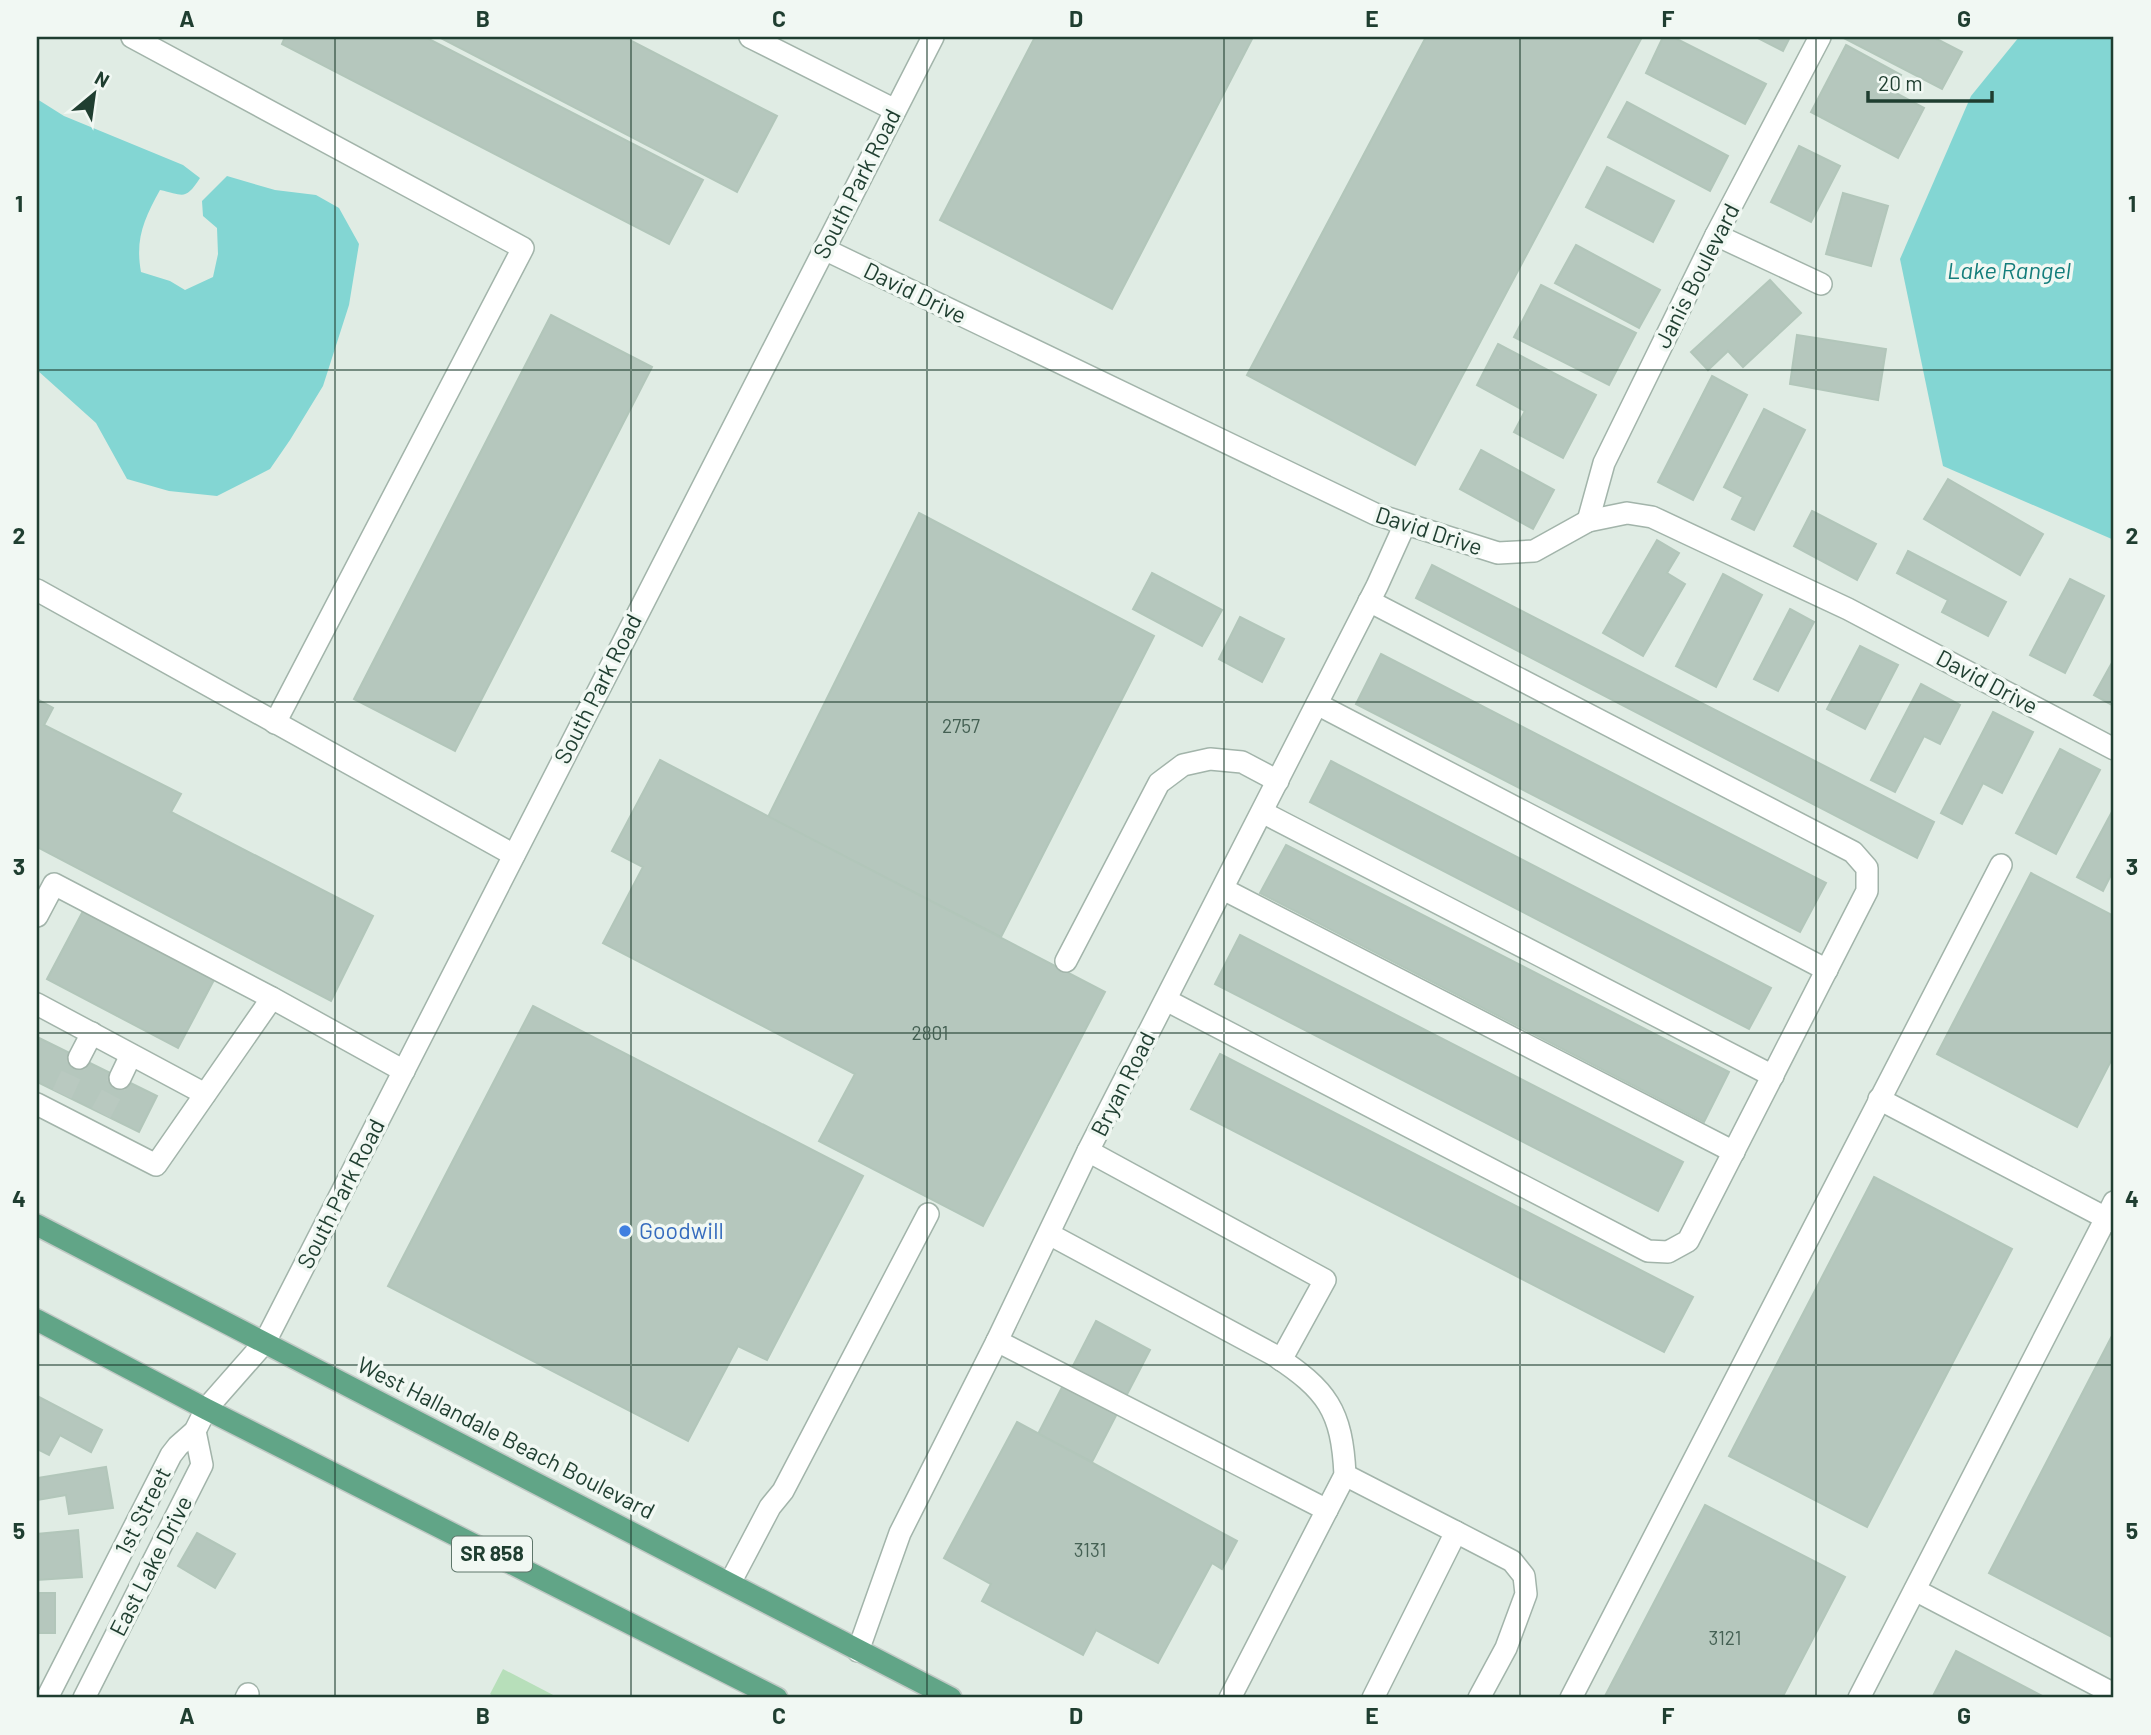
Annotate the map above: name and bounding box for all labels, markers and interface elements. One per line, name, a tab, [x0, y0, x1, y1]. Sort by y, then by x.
text: A	[179, 4, 195, 32]
text: B	[476, 4, 490, 32]
text: C	[772, 4, 786, 32]
text: D	[1069, 4, 1083, 32]
text: E	[1365, 4, 1379, 32]
text: F	[1662, 4, 1675, 32]
text: G	[1957, 4, 1971, 32]
north arrow	[60, 60, 130, 130]
scale bar	[1868, 60, 1992, 104]
text: N	[91, 66, 114, 92]
text: 20 m	[1878, 70, 1923, 95]
street label: South Park Road	[806, 104, 906, 263]
text: 1	[15, 189, 23, 217]
text: 1	[2128, 189, 2136, 217]
street label: Janis Boulevard	[1648, 198, 1745, 353]
street label: David Drive	[859, 255, 971, 329]
water label: Lake Rangel	[1947, 255, 2072, 284]
street label: David Drive	[1372, 500, 1486, 560]
text: 2	[13, 521, 25, 549]
text: 2	[2126, 521, 2138, 549]
street label: South Park Road	[547, 609, 647, 768]
street label: David Drive	[1932, 643, 2043, 720]
house number: 2757	[942, 714, 980, 737]
text: 3	[13, 852, 25, 880]
text: 3	[2126, 852, 2138, 880]
house number: 2801	[912, 1021, 948, 1044]
street label: Bryan Road	[1084, 1027, 1160, 1140]
street label: South Park Road	[290, 1114, 390, 1273]
text: 4	[12, 1184, 26, 1212]
text: 4	[2125, 1184, 2139, 1212]
place label: Goodwill	[639, 1216, 724, 1244]
marker: Goodwill	[617, 1223, 633, 1239]
street label: West Hallandale Beach Boulevard	[353, 1350, 660, 1524]
street label: 1st Street	[108, 1462, 176, 1559]
street label: East Lake Drive	[103, 1491, 197, 1640]
text: 5	[13, 1516, 25, 1544]
text: 5	[2126, 1516, 2138, 1544]
road number: SR 858	[452, 1536, 532, 1572]
house number: 3131	[1074, 1538, 1106, 1561]
house number: 3121	[1709, 1626, 1741, 1649]
text: A	[179, 1701, 195, 1729]
text: B	[476, 1701, 490, 1729]
text: C	[772, 1701, 786, 1729]
text: D	[1069, 1701, 1083, 1729]
text: E	[1365, 1701, 1379, 1729]
text: F	[1662, 1701, 1675, 1729]
text: G	[1957, 1701, 1971, 1729]

